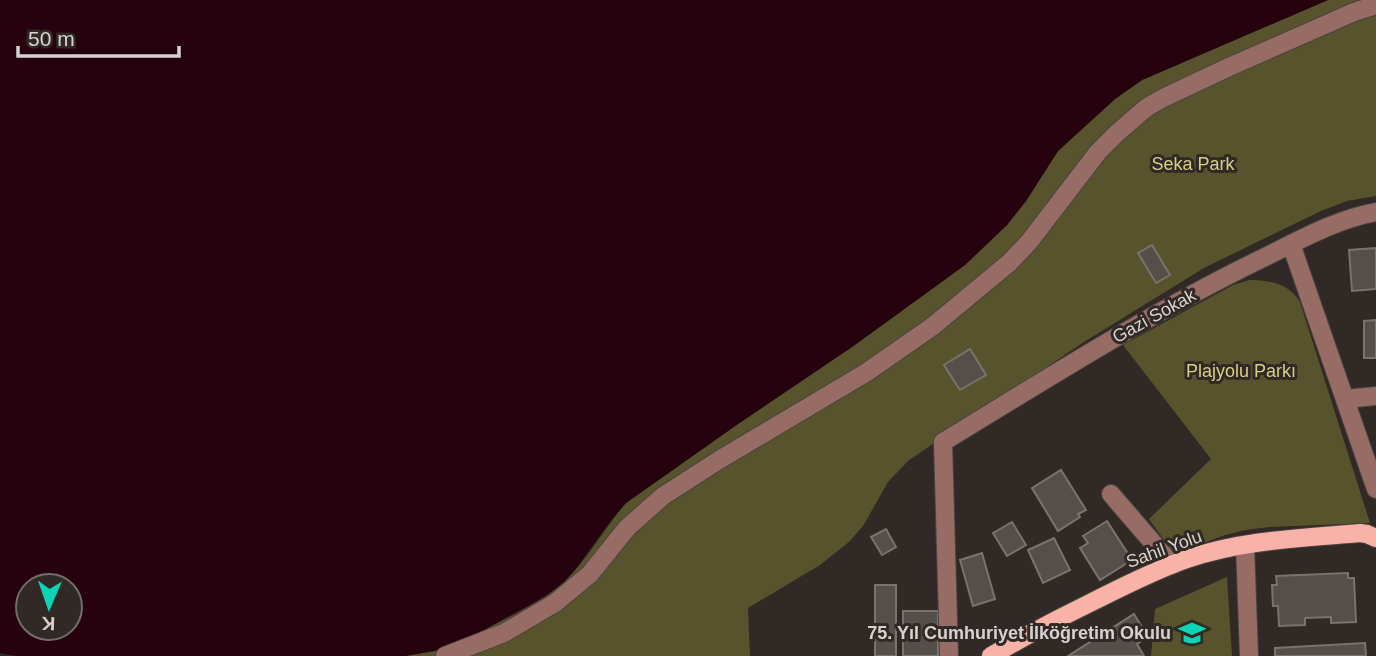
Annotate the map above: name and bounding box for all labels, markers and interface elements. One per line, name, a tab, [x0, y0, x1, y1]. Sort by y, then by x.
scale bar	[18, 14, 178, 58]
text: 50 m	[28, 27, 75, 50]
park label: Seka Park	[1151, 154, 1236, 174]
street label: Gazi Sokak	[1109, 284, 1200, 347]
park label: Plajyolu Parkı	[1186, 361, 1296, 381]
street label: Sahil Yolu	[1123, 526, 1205, 572]
north arrow	[14, 572, 84, 642]
text: K	[41, 613, 56, 634]
school or university icon: 75. Yıl Cumhuriyet İlköğretim Okulu	[1177, 618, 1207, 648]
place label: 75. Yıl Cumhuriyet İlköğretim Okulu	[867, 623, 1171, 643]

